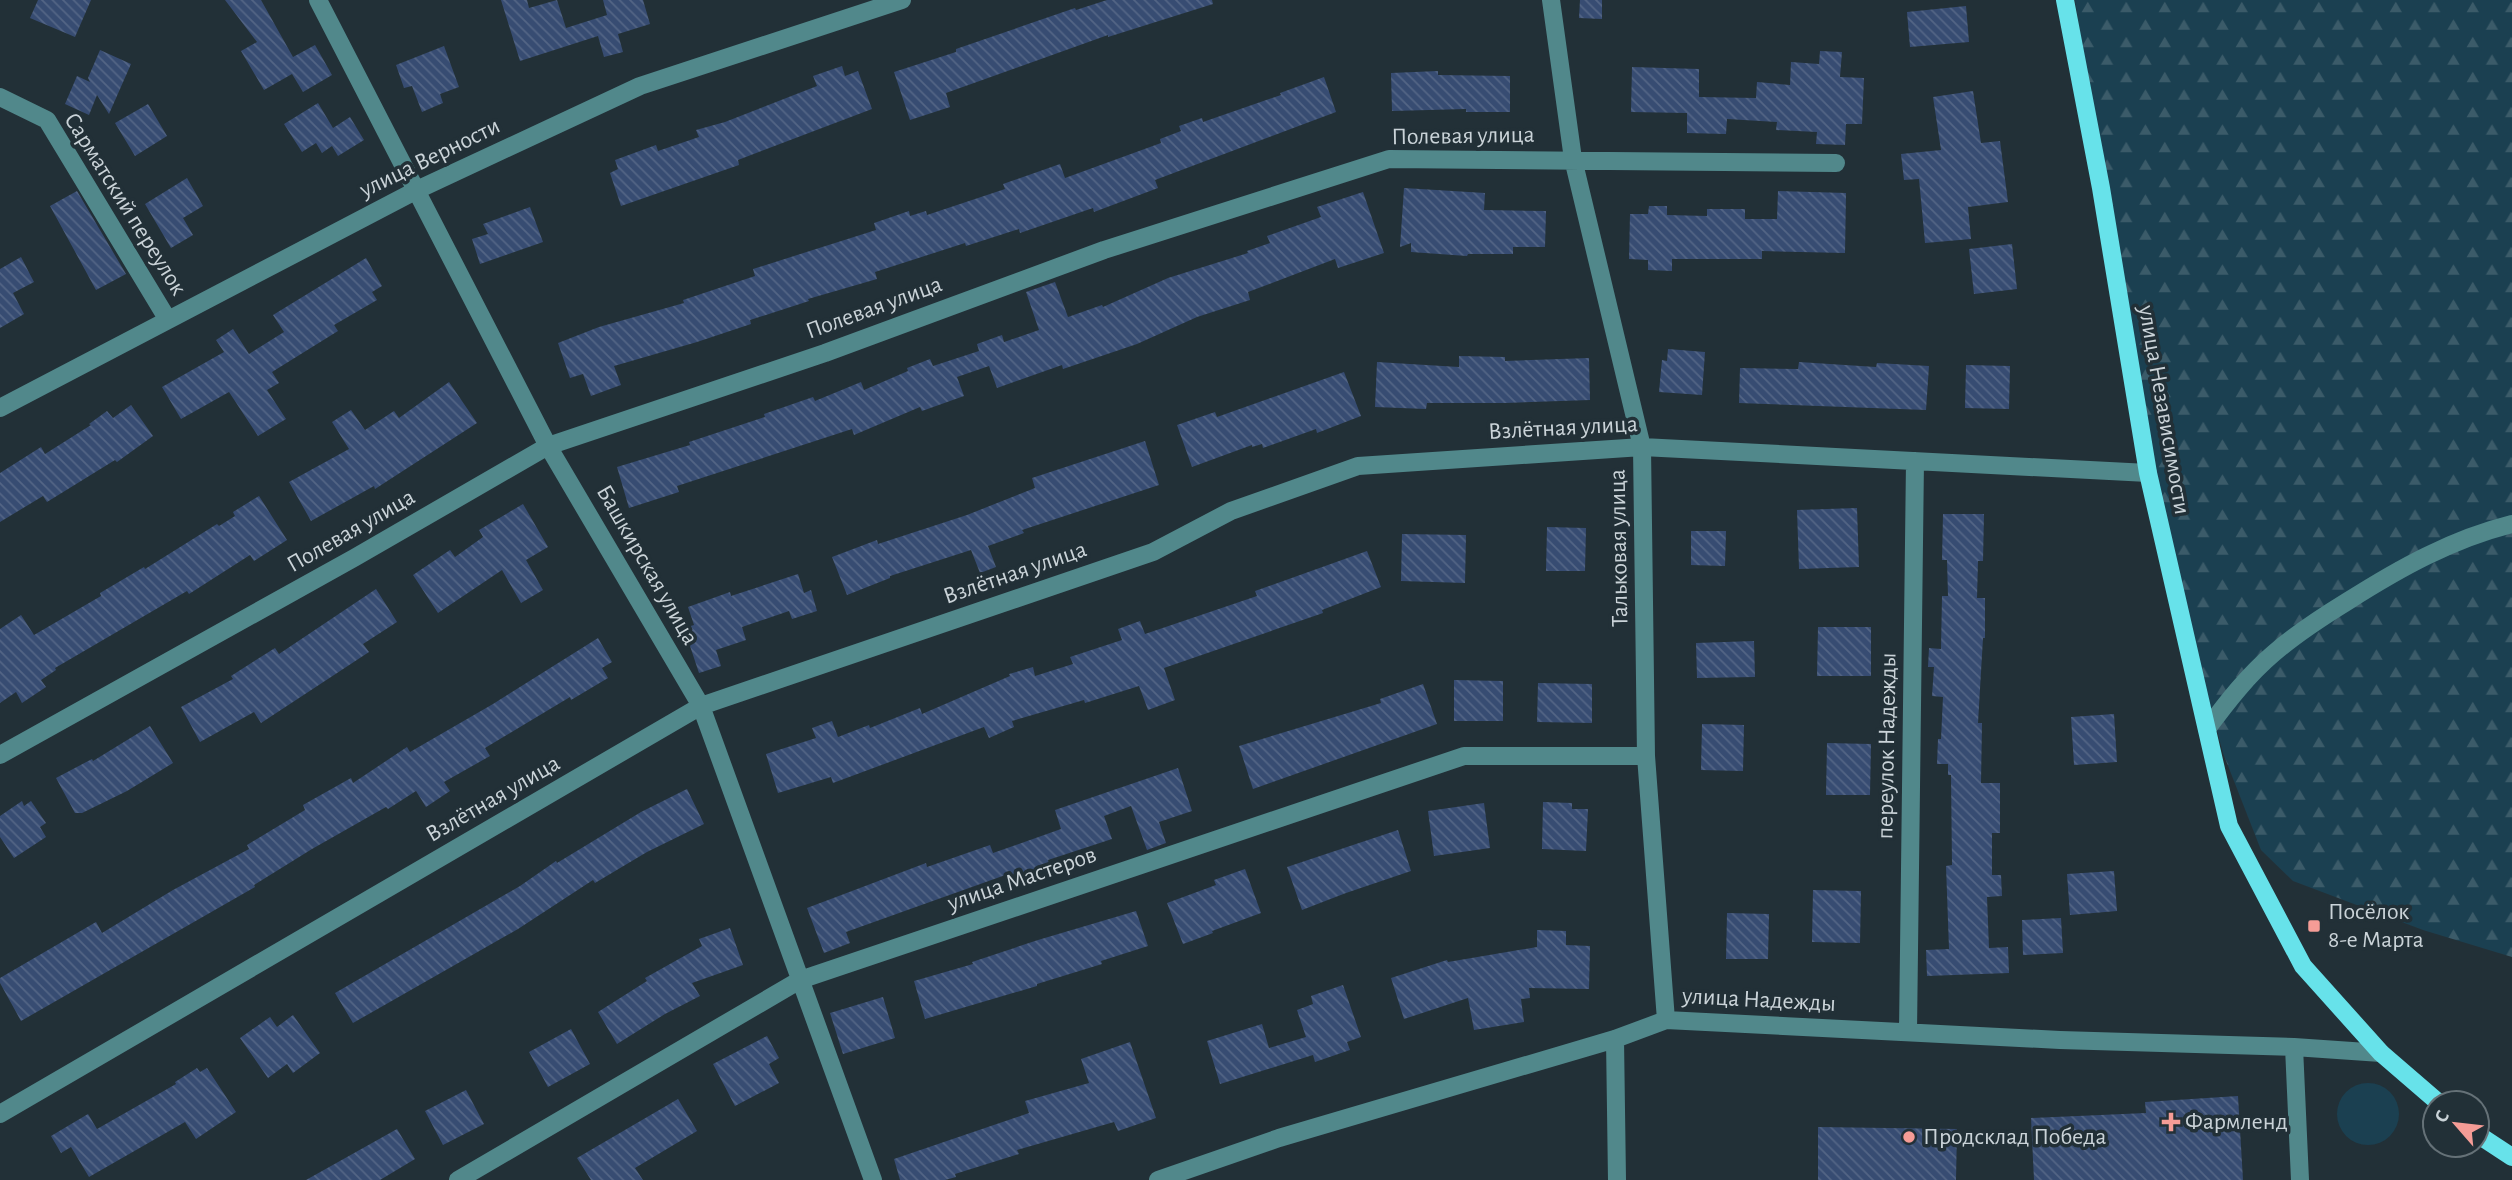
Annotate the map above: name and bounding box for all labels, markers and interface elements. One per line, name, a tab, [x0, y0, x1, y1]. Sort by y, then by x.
street label: Сарматский переулок	[59, 109, 191, 299]
street label: улица Верности	[355, 114, 504, 203]
street label: Полевая улица	[1391, 123, 1535, 149]
street label: Полевая улица	[803, 272, 945, 344]
street label: улица Независимости	[2134, 303, 2194, 516]
street label: Взлётная улица	[1488, 412, 1638, 444]
street label: Тальковая улица	[1606, 469, 1632, 627]
street label: Башкирская улица	[592, 481, 702, 649]
street label: Полевая улица	[283, 485, 419, 577]
street label: Взлётная улица	[940, 537, 1090, 609]
street label: переулок Надежды	[1873, 652, 1901, 840]
street label: Взлётная улица	[422, 751, 564, 847]
street label: улица Мастеров	[944, 842, 1099, 916]
place label: Посёлок 8-е Марта	[2328, 900, 2424, 952]
marker: Посёлок 8-е Марта	[2306, 918, 2322, 934]
street label: улица Надежды	[1681, 984, 1836, 1016]
north arrow	[2421, 1089, 2491, 1159]
text: С	[2431, 1108, 2453, 1126]
place label: Фармленд	[2185, 1110, 2288, 1134]
marker: Фармленд	[2163, 1114, 2179, 1130]
place label: Продсклад Победа	[1923, 1125, 2106, 1149]
marker: Продсклад Победа	[1901, 1129, 1917, 1145]

